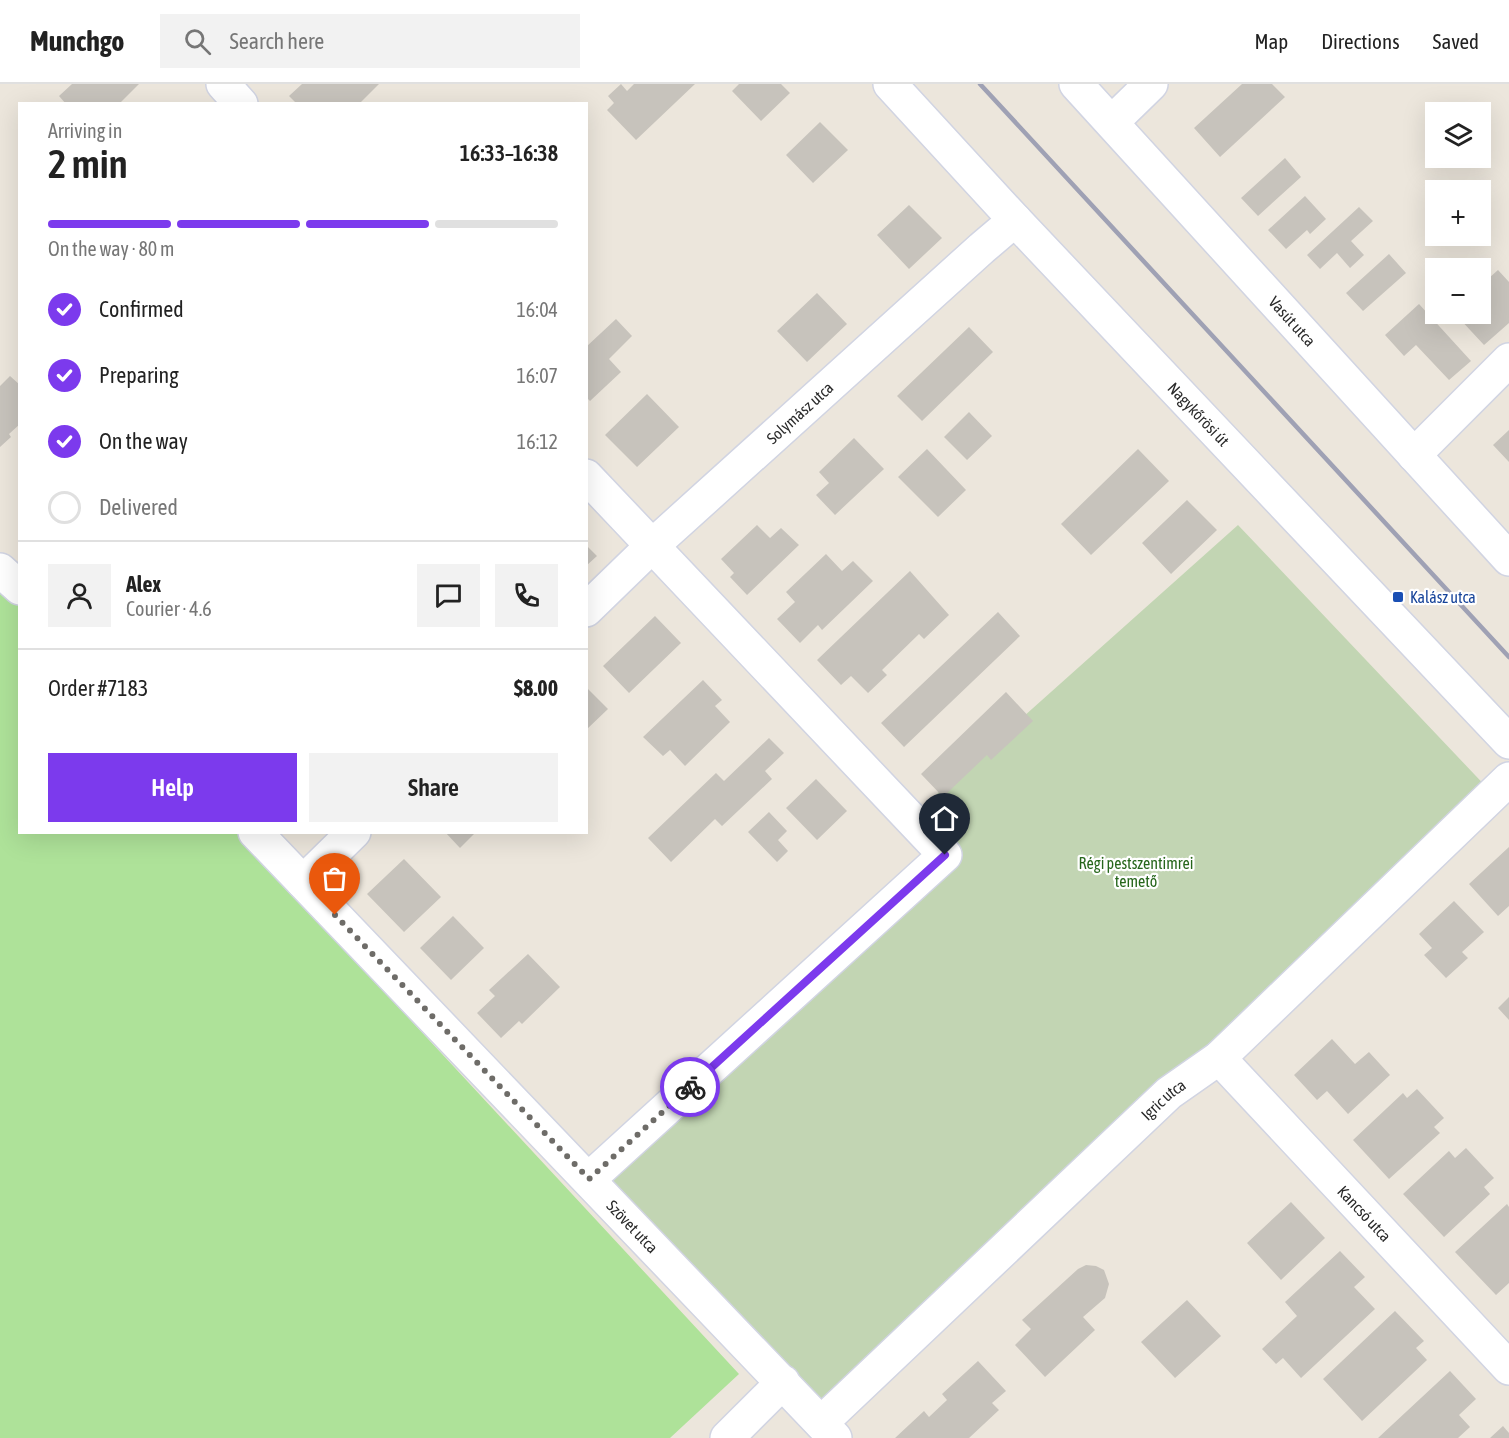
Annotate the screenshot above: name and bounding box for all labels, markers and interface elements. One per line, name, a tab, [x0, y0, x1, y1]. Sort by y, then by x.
search box	[160, 14, 580, 68]
text: Munchgo	[30, 25, 124, 57]
icon: search	[181, 25, 214, 58]
text: Search here	[229, 28, 324, 54]
text: Map	[1254, 29, 1288, 53]
text: Directions	[1321, 29, 1400, 53]
text: Saved	[1433, 29, 1479, 53]
map controls	[1425, 102, 1491, 324]
button: layers	[1425, 102, 1491, 168]
text: Arriving in	[48, 119, 122, 142]
text: 16:33–16:38	[460, 140, 558, 166]
text: 2 min	[48, 142, 128, 186]
button: +	[1425, 180, 1491, 246]
text: On the way · 80 m	[48, 237, 174, 260]
button: −	[1425, 258, 1491, 324]
icon: check	[48, 293, 81, 326]
street label: Vasút utca	[1265, 293, 1319, 350]
text: Confirmed	[99, 296, 184, 322]
text: 16:04	[516, 298, 558, 321]
icon: check	[48, 359, 81, 392]
text: Preparing	[99, 362, 179, 388]
text: 16:07	[516, 364, 558, 387]
street label: Solymász utca	[763, 378, 837, 447]
street label: Nagykőrösi út	[1164, 379, 1233, 450]
icon: check	[48, 425, 81, 458]
text: On the way	[99, 428, 188, 454]
text: 16:12	[517, 430, 558, 453]
text: Delivered	[99, 494, 178, 520]
button: person	[48, 564, 111, 627]
button: chat	[417, 564, 480, 627]
button: phone	[495, 564, 558, 627]
text: Alex	[126, 571, 161, 597]
place label: Kalász utca	[1410, 588, 1476, 606]
marker: Kalász utca	[1391, 590, 1405, 604]
text: Courier · 4.6	[126, 597, 212, 620]
text: Order #7183	[48, 675, 148, 701]
text: $8.00	[514, 675, 558, 701]
button: Help	[48, 753, 297, 822]
button: Share	[309, 753, 558, 822]
pin	[919, 793, 970, 855]
icon: home	[928, 802, 961, 835]
pin	[309, 853, 360, 915]
park label: Régi pestszentimrei temető	[1079, 854, 1193, 890]
icon: bag	[318, 862, 351, 895]
courier	[660, 1057, 720, 1117]
icon: bike	[674, 1071, 707, 1104]
street label: Igric utca	[1137, 1075, 1189, 1124]
street label: Kancsó utca	[1334, 1182, 1395, 1245]
street label: Szövet utca	[603, 1196, 662, 1256]

